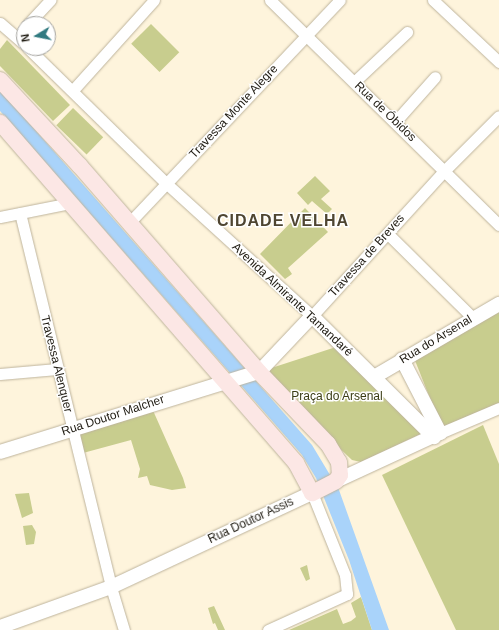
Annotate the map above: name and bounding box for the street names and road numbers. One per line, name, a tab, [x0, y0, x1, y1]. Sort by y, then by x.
street label: Travessa Monte Alegre	[187, 62, 281, 162]
street label: Rua de Óbidos	[351, 79, 419, 145]
street label: Travessa de Breves	[326, 212, 408, 300]
street label: Avenida Almirante Tamandaré	[228, 240, 356, 360]
street label: Rua do Arsenal	[397, 313, 475, 367]
street label: Travessa Alenquer	[37, 314, 75, 414]
street label: Rua Doutor Malcher	[60, 393, 166, 439]
street label: Rua Doutor Assis	[206, 495, 296, 547]

